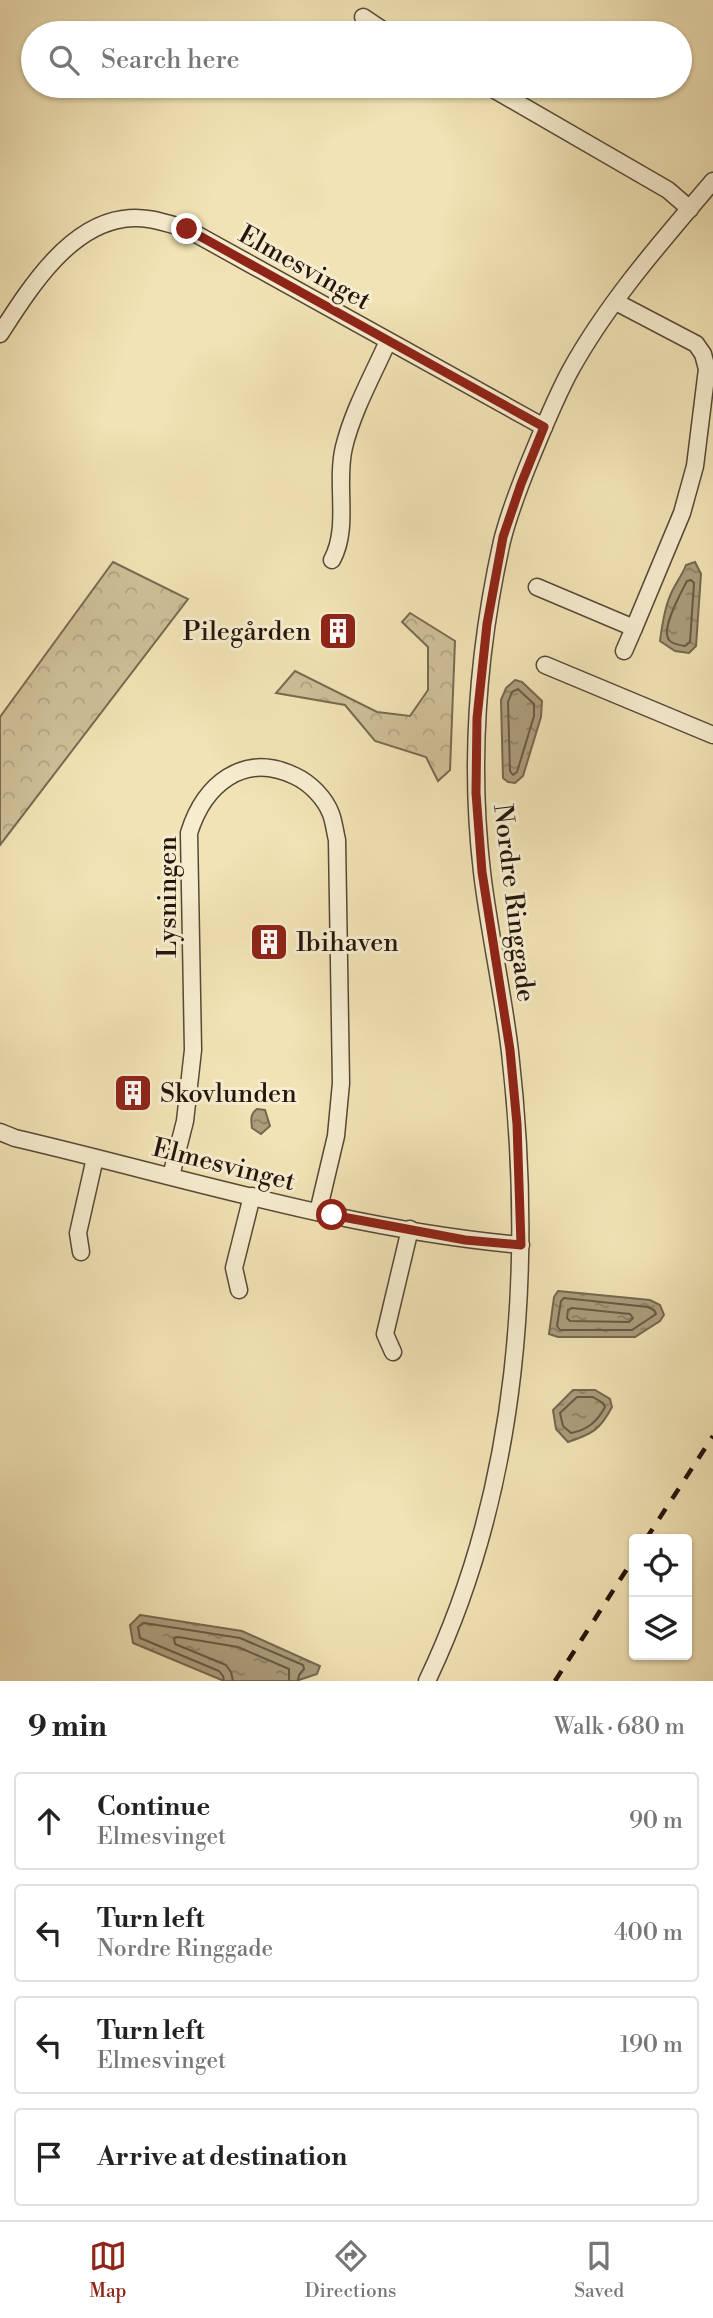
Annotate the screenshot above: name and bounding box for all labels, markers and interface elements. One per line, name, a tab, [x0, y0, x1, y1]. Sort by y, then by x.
search box	[21, 21, 692, 98]
icon: search	[45, 41, 83, 79]
text: Search here	[101, 44, 240, 76]
route end	[171, 213, 202, 244]
street label: Elmesvinget	[233, 218, 376, 317]
building icon: Pilegården	[317, 610, 359, 652]
place label: Pilegården	[183, 616, 311, 648]
street label: Nordre Ringgade	[486, 802, 542, 1004]
street label: Lysningen	[152, 836, 184, 958]
building icon: Ibihaven	[248, 921, 290, 963]
place label: Ibihaven	[296, 927, 399, 959]
building icon: Skovlunden	[112, 1072, 154, 1114]
place label: Skovlunden	[160, 1078, 297, 1110]
street label: Elmesvinget	[149, 1132, 298, 1198]
route start	[316, 1199, 347, 1230]
map controls	[629, 1534, 692, 1660]
button: locate	[629, 1534, 692, 1597]
button: layers	[629, 1597, 692, 1660]
text: 9 min	[28, 1708, 107, 1746]
text: Walk · 680 m	[554, 1713, 685, 1741]
text: Continue	[97, 1791, 210, 1823]
icon: ahead	[30, 1802, 68, 1840]
text: 90 m	[629, 1807, 683, 1835]
text: Elmesvinget	[97, 1823, 226, 1851]
text: Turn left	[97, 1903, 205, 1935]
icon: left	[30, 1914, 68, 1952]
text: 400 m	[614, 1919, 683, 1947]
text: Nordre Ringgade	[97, 1935, 273, 1963]
text: Turn left	[97, 2015, 205, 2047]
icon: left	[30, 2026, 68, 2064]
text: 190 m	[620, 2031, 683, 2059]
text: Elmesvinget	[97, 2047, 226, 2075]
icon: arrive	[30, 2138, 68, 2176]
text: Arrive at destination	[97, 2141, 347, 2173]
tab: Map	[89, 2237, 127, 2303]
tab: Directions	[305, 2237, 396, 2303]
tab: Saved	[574, 2237, 624, 2303]

